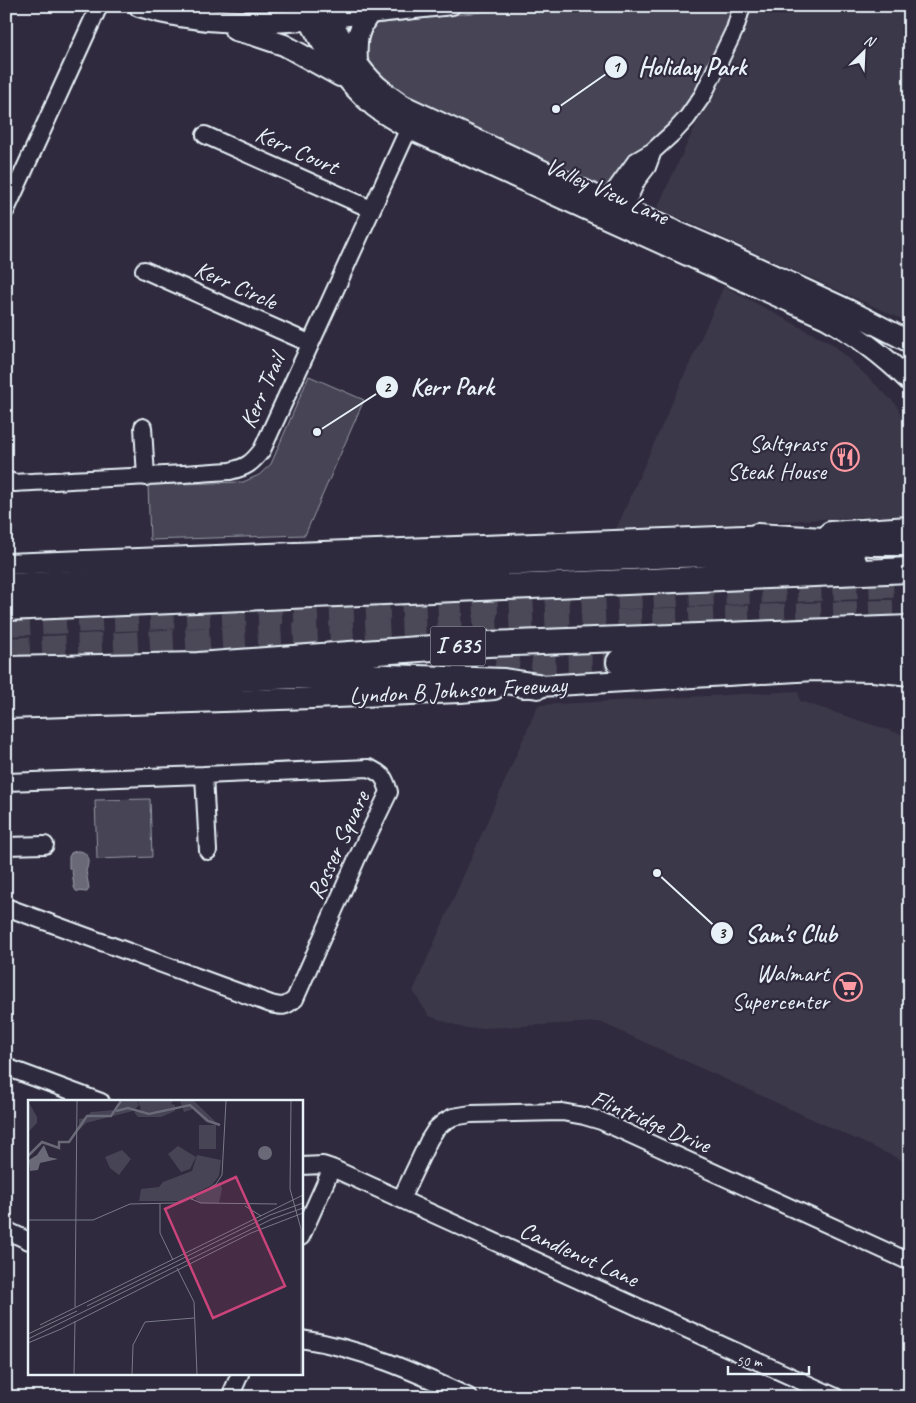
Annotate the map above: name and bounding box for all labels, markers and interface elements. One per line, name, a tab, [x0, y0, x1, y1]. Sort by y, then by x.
north arrow	[838, 28, 888, 78]
text: N	[862, 31, 879, 51]
callout: Holiday Park	[603, 47, 756, 87]
text: Holiday Park	[638, 51, 749, 83]
text: 1	[613, 58, 622, 77]
street label: Kerr Court	[251, 119, 345, 182]
street label: Valley View Lane	[541, 151, 675, 232]
street label: Kerr Circle	[190, 254, 284, 317]
street label: Kerr Trail	[232, 346, 293, 433]
callout: Kerr Park	[375, 367, 504, 407]
text: Kerr Park	[410, 371, 496, 403]
text: 2	[384, 378, 392, 397]
place label: Saltgrass Steak House	[727, 428, 828, 486]
restaurant icon: Saltgrass Steak House	[830, 442, 860, 472]
road number: I 635	[430, 626, 486, 666]
street label: Lyndon B Johnson Freeway	[348, 669, 569, 711]
street label: Rosser Square	[300, 784, 377, 904]
callout: Sam's Club	[710, 913, 847, 953]
text: Sam's Club	[745, 918, 839, 950]
text: 3	[719, 924, 727, 943]
place label: Walmart Supercenter	[731, 958, 831, 1016]
supermarket icon: Walmart Supercenter	[833, 972, 863, 1002]
street label: Flintridge Drive	[587, 1082, 717, 1160]
inset map	[28, 1100, 302, 1376]
street label: Candlenut Lane	[515, 1215, 645, 1294]
scale bar	[728, 1343, 810, 1375]
text: 50 m	[736, 1352, 763, 1371]

